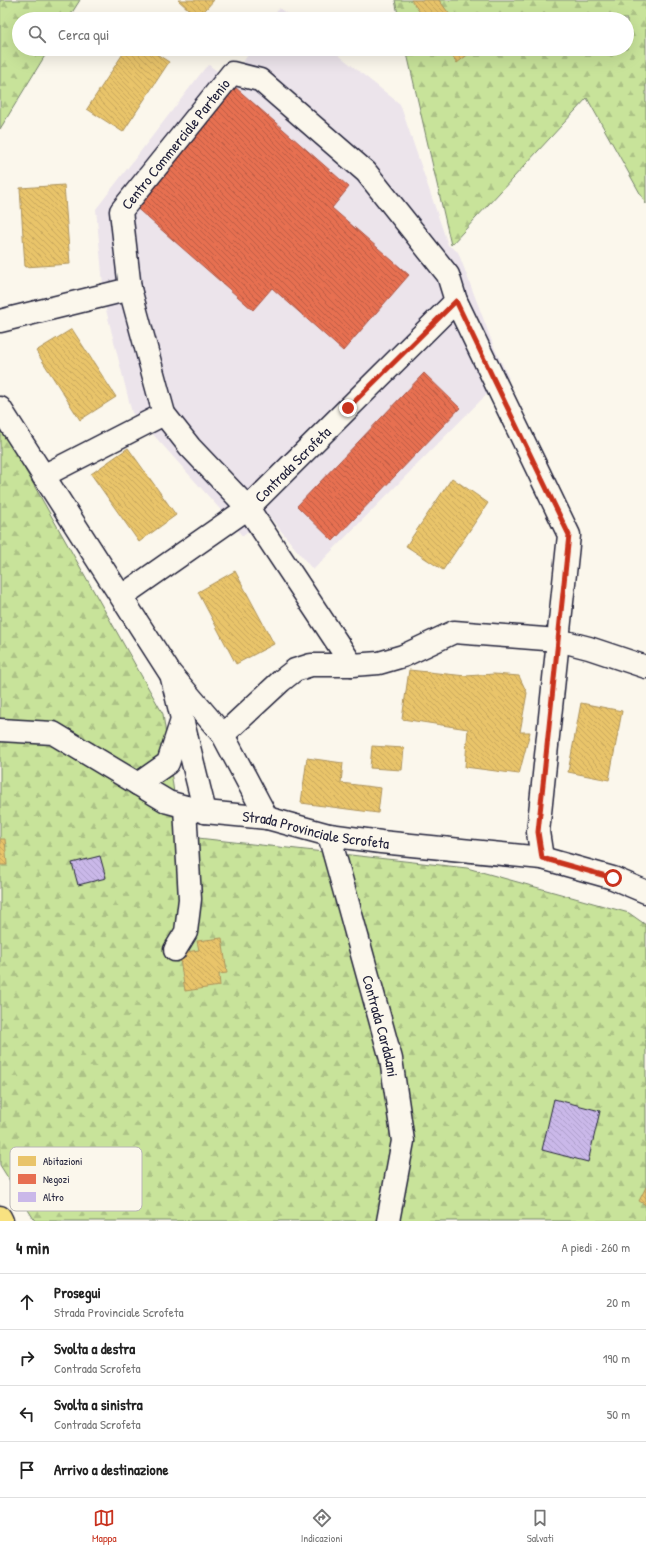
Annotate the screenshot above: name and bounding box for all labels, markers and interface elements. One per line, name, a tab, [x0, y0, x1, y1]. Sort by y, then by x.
search box	[12, 12, 634, 56]
icon: search	[26, 23, 48, 45]
text: Cerca qui	[58, 24, 109, 45]
street label: Centro Commerciale Partenio	[116, 74, 234, 214]
route end	[339, 399, 357, 417]
street label: Contrada Scrofeta	[249, 421, 335, 507]
street label: Strada Provinciale Scrofeta	[241, 805, 390, 853]
route start	[604, 869, 622, 887]
street label: Contrada Cardalani	[358, 973, 404, 1078]
legend	[10, 1147, 142, 1211]
text: Abitazioni	[43, 1154, 83, 1168]
text: Negozi	[43, 1172, 70, 1186]
text: Altro	[43, 1190, 64, 1204]
text: 4 min	[16, 1236, 49, 1259]
text: A piedi · 260 m	[562, 1238, 630, 1256]
text: Prosegui	[54, 1282, 101, 1303]
icon: ahead	[16, 1291, 38, 1313]
text: 20 m	[606, 1293, 630, 1311]
text: Strada Provinciale Scrofeta	[54, 1303, 184, 1321]
text: Svolta a destra	[54, 1338, 135, 1359]
icon: right	[16, 1347, 38, 1369]
text: 190 m	[603, 1349, 630, 1367]
text: Contrada Scrofeta	[54, 1359, 141, 1377]
text: Svolta a sinistra	[54, 1394, 143, 1415]
icon: left	[16, 1403, 38, 1425]
text: 50 m	[607, 1405, 630, 1423]
text: Contrada Scrofeta	[54, 1415, 141, 1433]
icon: arrive	[16, 1459, 38, 1481]
text: Arrivo a destinazione	[54, 1459, 168, 1480]
tab: Mappa	[92, 1507, 117, 1545]
tab: Indicazioni	[301, 1507, 343, 1545]
tab: Salvati	[527, 1507, 554, 1545]

